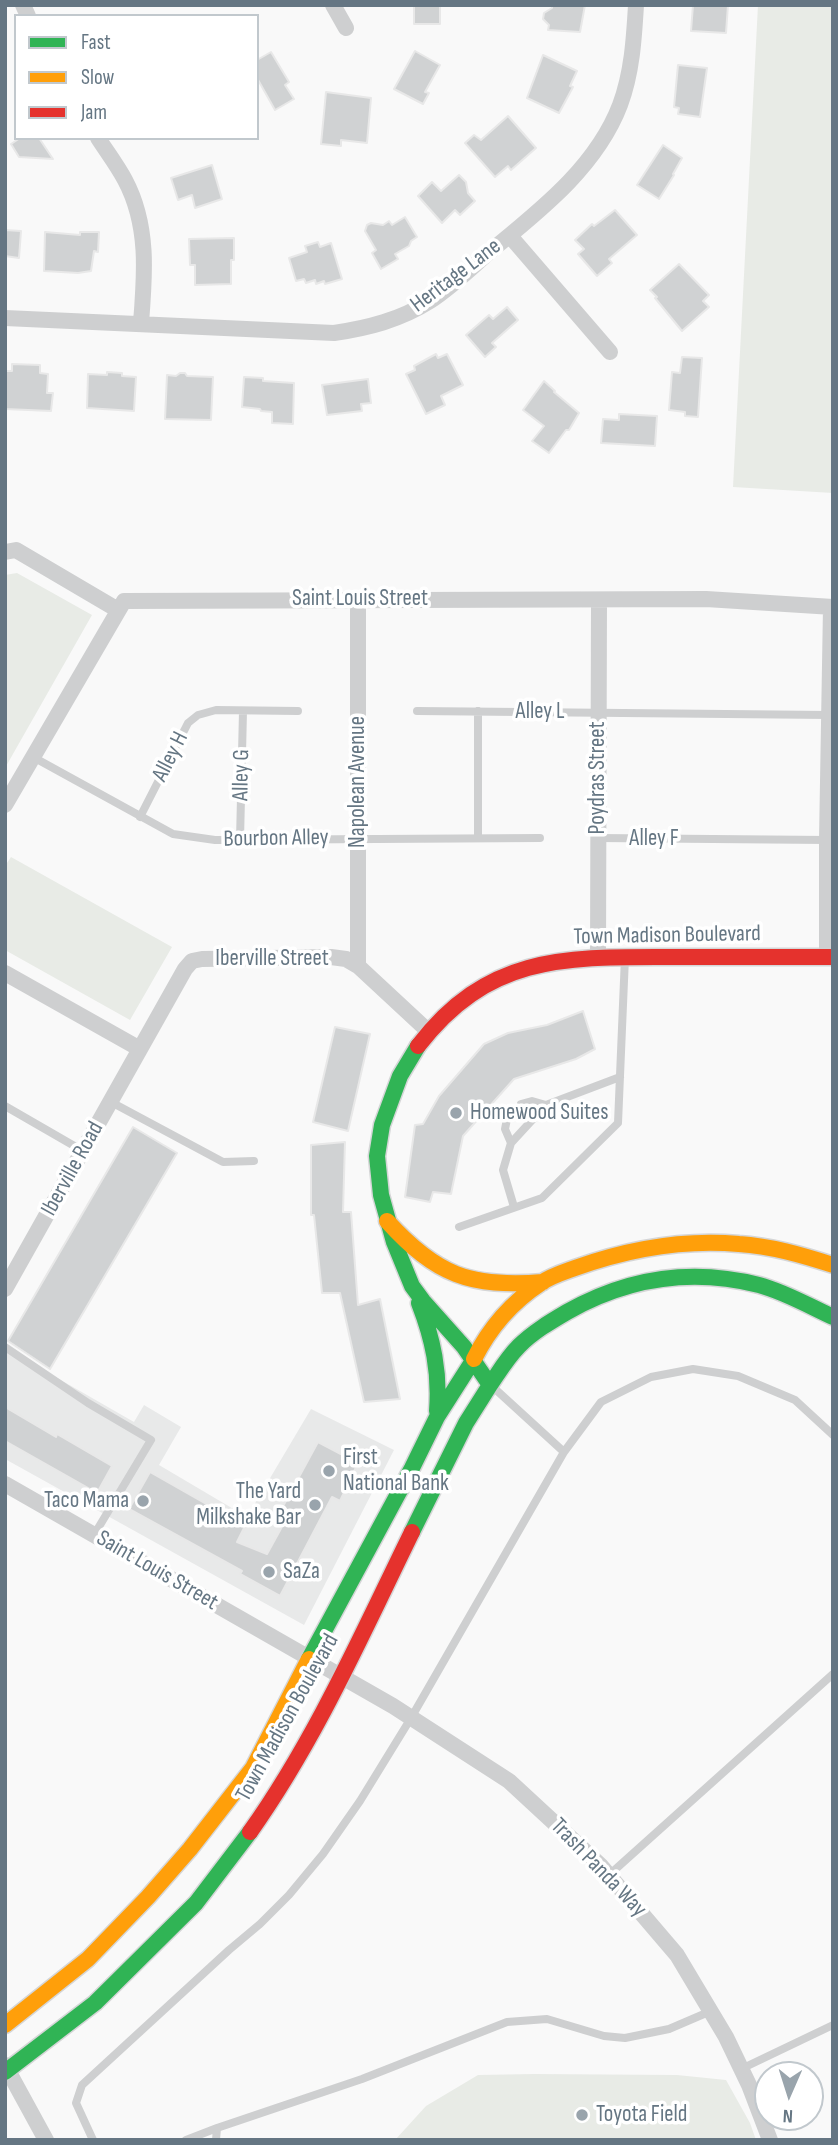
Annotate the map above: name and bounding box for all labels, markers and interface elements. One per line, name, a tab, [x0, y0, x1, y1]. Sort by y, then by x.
legend	[14, 14, 259, 140]
text: Fast	[81, 30, 111, 55]
text: Slow	[81, 65, 114, 90]
text: Jam	[81, 100, 107, 125]
street label: Heritage Lane	[405, 233, 507, 319]
street label: Saint Louis Street	[292, 585, 428, 613]
street label: Alley L	[516, 698, 564, 726]
street label: Napolean Avenue	[344, 716, 372, 848]
street label: Poydras Street	[584, 722, 612, 834]
street label: Alley H	[147, 728, 195, 786]
street label: Alley G	[228, 749, 256, 801]
street label: Bourbon Alley	[223, 824, 329, 854]
street label: Alley F	[629, 825, 679, 853]
street label: Town Madison Boulevard	[573, 921, 761, 951]
street label: Iberville Street	[215, 945, 329, 973]
place label: Homewood Suites	[470, 1099, 608, 1127]
marker: Homewood Suites	[448, 1105, 464, 1121]
street label: Iberville Road	[36, 1117, 110, 1221]
place label: First National Bank	[343, 1444, 449, 1498]
marker: First National Bank	[321, 1463, 337, 1479]
place label: The Yard Milkshake Bar	[196, 1478, 301, 1532]
place label: Taco Mama	[44, 1487, 129, 1515]
marker: Taco Mama	[135, 1493, 151, 1509]
marker: The Yard Milkshake Bar	[307, 1497, 323, 1513]
street label: Saint Louis Street	[91, 1525, 223, 1617]
place label: SaZa	[283, 1558, 320, 1586]
marker: SaZa	[261, 1564, 277, 1580]
street label: Town Madison Boulevard	[231, 1629, 345, 1807]
street label: Trash Panda Way	[544, 1813, 652, 1923]
north arrow	[754, 2061, 824, 2131]
place label: Toyota Field	[596, 2101, 687, 2129]
text: N	[782, 2104, 794, 2127]
marker: Toyota Field	[574, 2107, 590, 2123]

